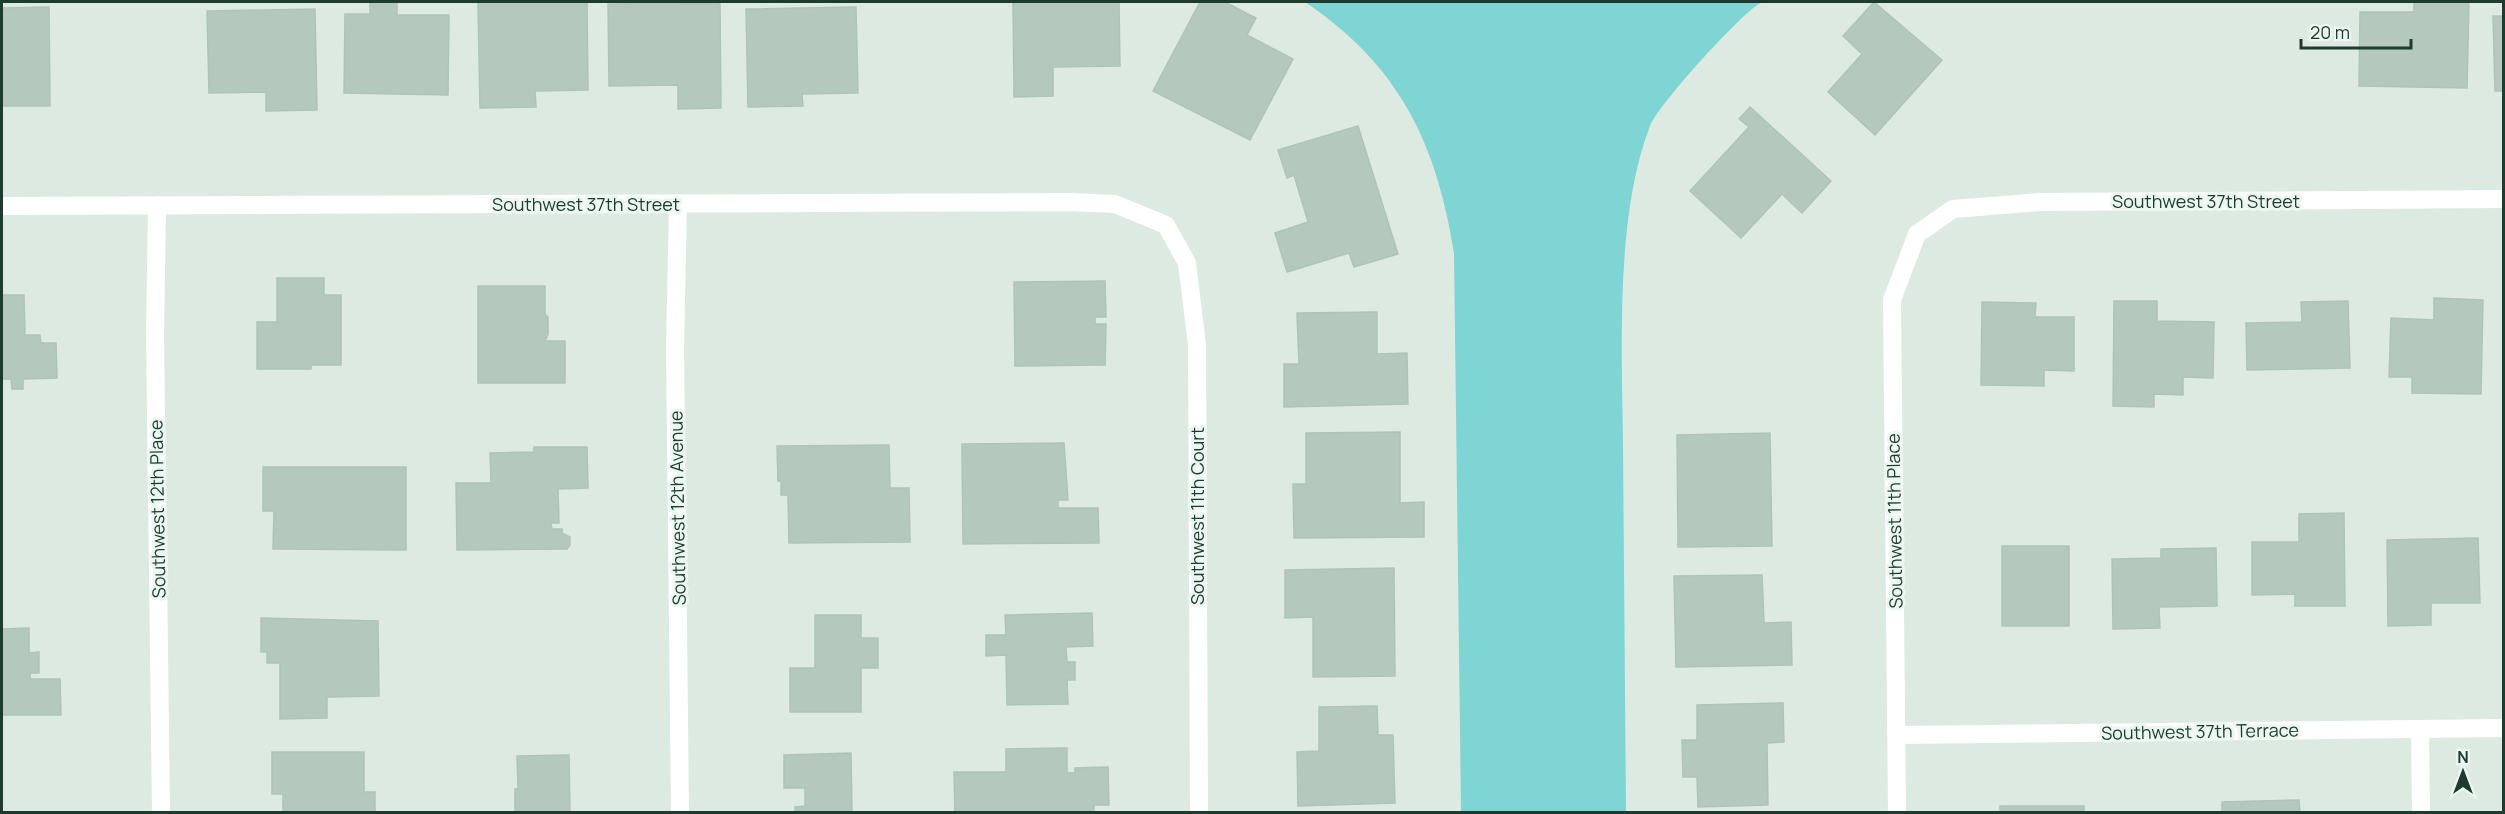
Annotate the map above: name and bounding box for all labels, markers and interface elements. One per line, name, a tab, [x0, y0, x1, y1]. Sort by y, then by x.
scale bar	[2301, 12, 2410, 50]
text: 20 m	[2310, 20, 2350, 44]
street label: Southwest 37th Street	[2112, 189, 2300, 213]
street label: Southwest 37th Street	[492, 192, 680, 216]
street label: Southwest 12th Avenue	[663, 410, 691, 606]
street label: Southwest 12th Place	[143, 419, 171, 599]
street label: Southwest 11th Court	[1185, 427, 1209, 605]
street label: Southwest 11th Place	[1880, 433, 1908, 609]
street label: Southwest 37th Terrace	[2101, 717, 2299, 745]
north arrow	[2433, 742, 2493, 802]
text: N	[2457, 746, 2469, 768]

